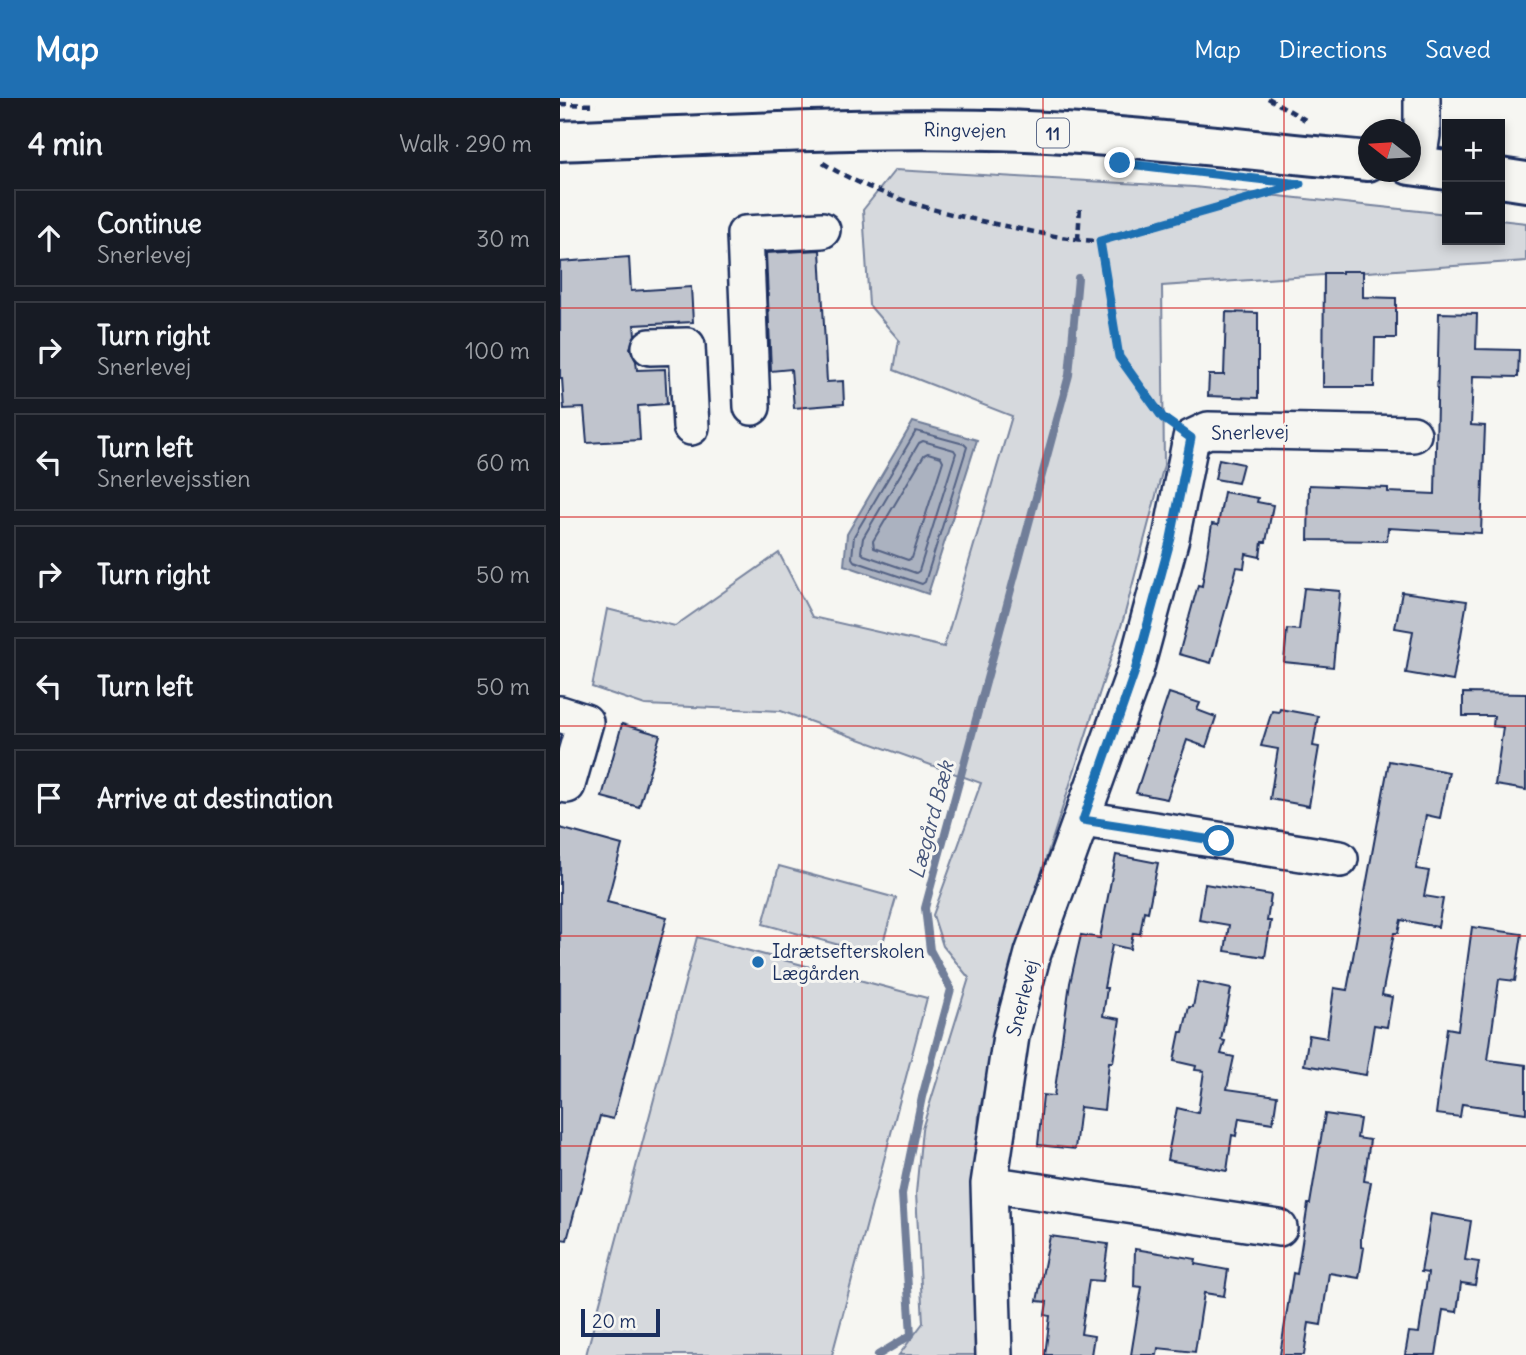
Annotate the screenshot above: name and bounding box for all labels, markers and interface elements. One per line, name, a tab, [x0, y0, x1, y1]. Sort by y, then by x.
text: Map	[35, 28, 99, 70]
text: Map	[1194, 34, 1241, 64]
text: Directions	[1279, 34, 1387, 64]
text: Saved	[1425, 34, 1491, 64]
street label: Ringvejen	[923, 117, 1007, 143]
road number: 11	[1037, 118, 1069, 148]
north arrow	[1358, 119, 1421, 182]
map controls	[1442, 119, 1505, 245]
button: +	[1442, 119, 1505, 182]
text: 4 min	[28, 125, 103, 163]
text: Walk · 290 m	[399, 129, 532, 158]
route end	[1104, 147, 1135, 178]
button: −	[1442, 182, 1505, 245]
text: Continue	[97, 207, 202, 240]
icon: ahead	[30, 219, 68, 257]
text: 30 m	[476, 224, 530, 253]
text: Snerlevej	[97, 240, 191, 269]
text: Turn right	[97, 319, 210, 352]
icon: right	[30, 331, 68, 369]
text: 100 m	[465, 336, 530, 365]
text: Snerlevej	[97, 352, 191, 381]
street label: Snerlevej	[1211, 419, 1289, 445]
text: Turn left	[97, 431, 193, 464]
icon: left	[30, 443, 68, 481]
text: 60 m	[476, 448, 530, 477]
text: Snerlevejsstien	[97, 464, 251, 493]
icon: right	[30, 555, 68, 593]
text: Turn right	[97, 558, 210, 591]
text: 50 m	[476, 560, 530, 589]
icon: left	[30, 667, 68, 705]
text: Turn left	[97, 670, 193, 703]
text: 50 m	[476, 672, 530, 701]
water label: Lægård Bæk	[902, 757, 960, 882]
icon: arrive	[30, 779, 68, 817]
text: Arrive at destination	[97, 782, 333, 815]
route start	[1203, 825, 1234, 856]
place label: Idrætsefterskolen Lægården	[772, 939, 925, 985]
marker: Idrætsefterskolen Lægården	[750, 954, 766, 970]
street label: Snerlevej	[1001, 957, 1043, 1039]
scale bar	[581, 1306, 660, 1338]
text: 20 m	[592, 1309, 636, 1333]

